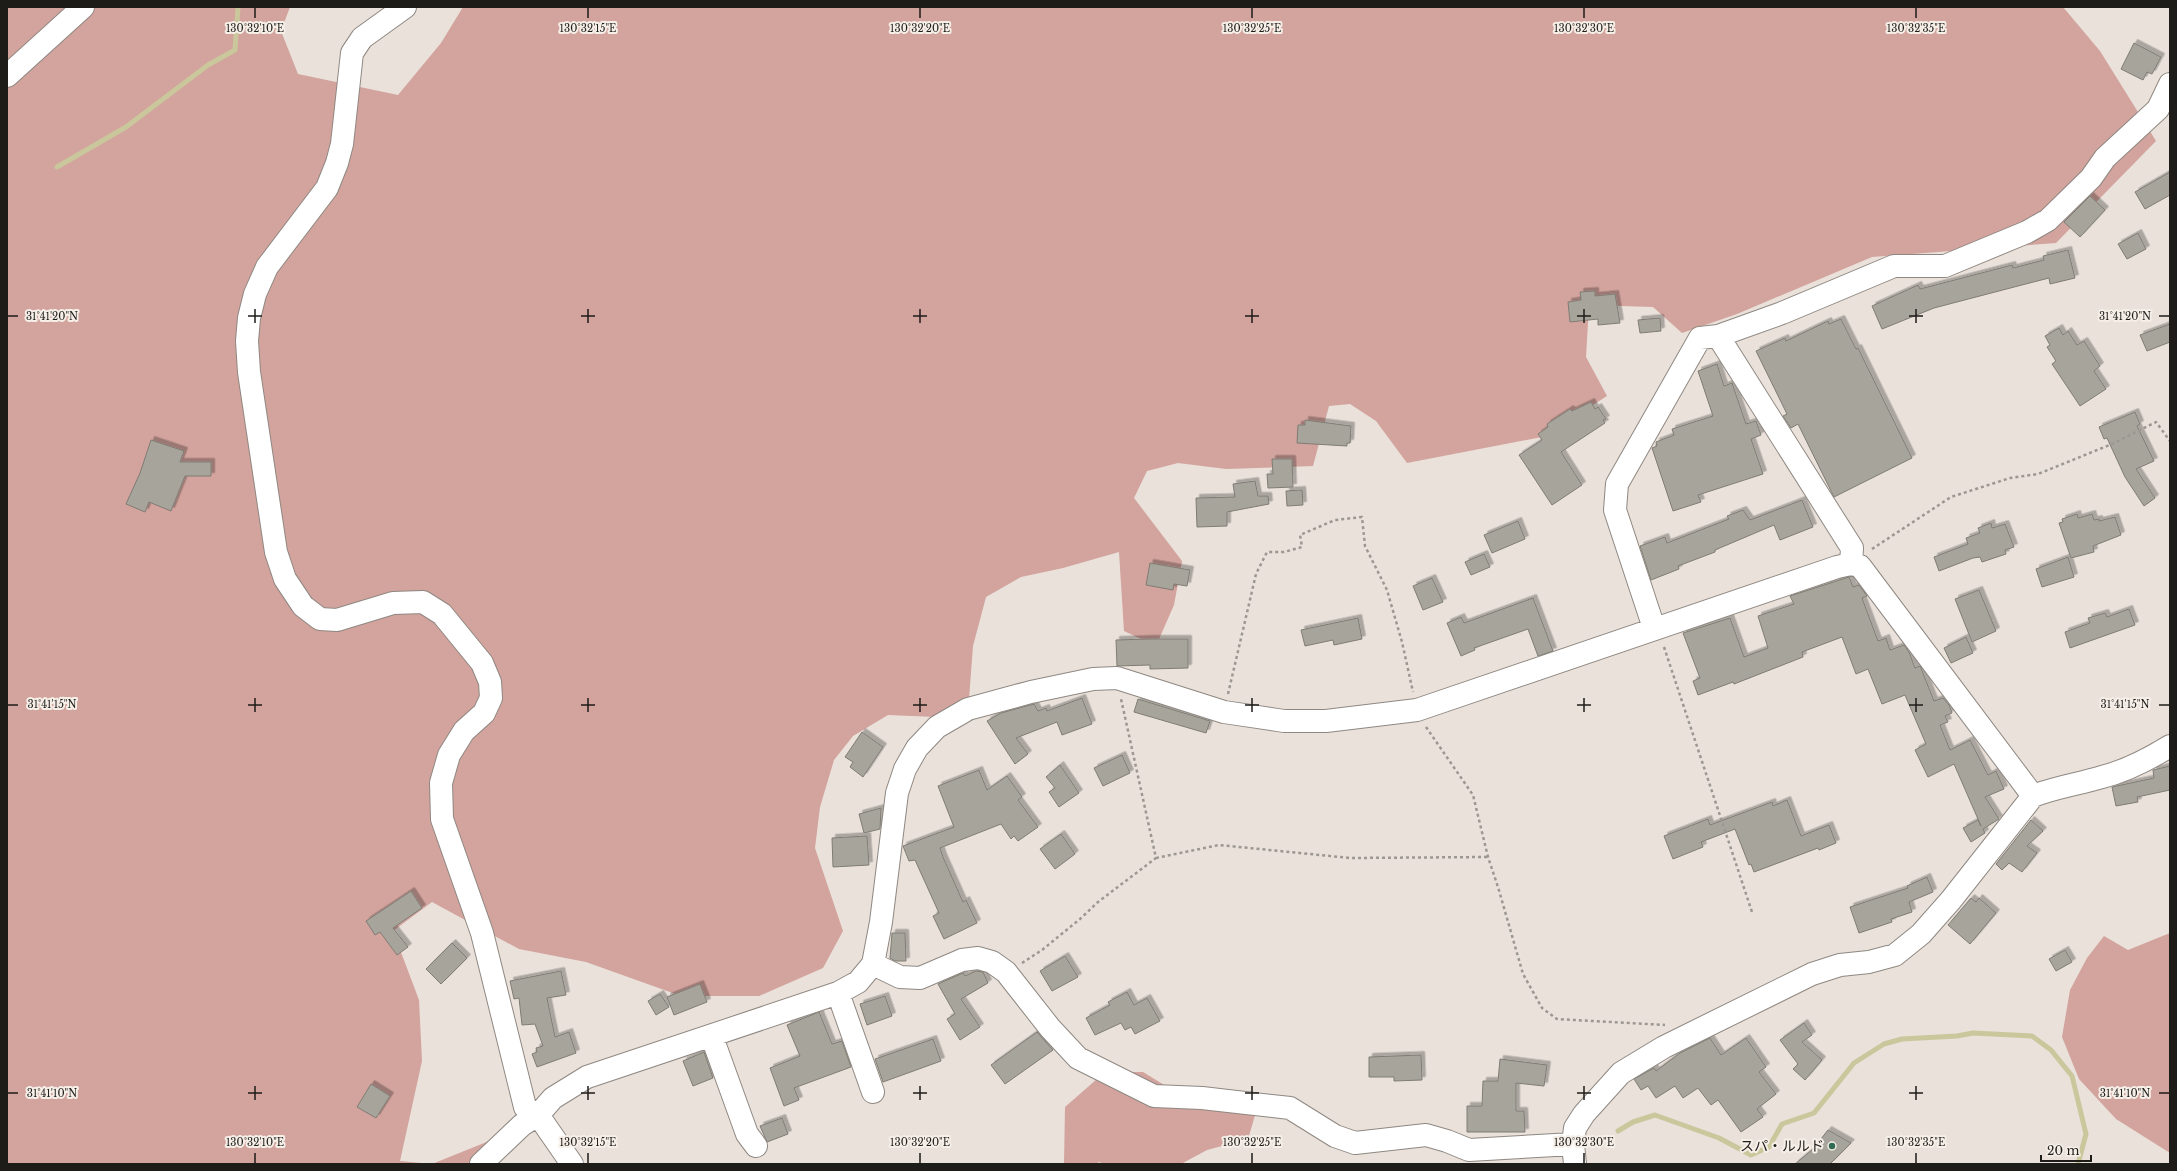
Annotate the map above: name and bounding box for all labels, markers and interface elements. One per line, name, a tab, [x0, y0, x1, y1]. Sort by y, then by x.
text: 130°32'10"E	[226, 22, 284, 35]
text: 130°32'15"E	[560, 22, 616, 35]
text: 130°32'20"E	[890, 22, 950, 35]
text: 130°32'25"E	[1223, 22, 1281, 35]
text: 130°32'30"E	[1554, 22, 1614, 35]
text: 130°32'35"E	[1887, 22, 1945, 35]
text: 31°41'20"N	[26, 310, 78, 323]
text: 31°41'20"N	[2099, 310, 2151, 323]
text: 31°41'15"N	[27, 698, 77, 711]
text: 31°41'15"N	[2100, 698, 2150, 711]
text: 31°41'10"N	[27, 1087, 77, 1100]
text: 31°41'10"N	[2100, 1087, 2150, 1100]
text: 130°32'10"E	[226, 1136, 284, 1149]
text: 130°32'15"E	[560, 1136, 616, 1149]
text: 130°32'20"E	[890, 1136, 950, 1149]
text: 130°32'25"E	[1223, 1136, 1281, 1149]
text: 130°32'30"E	[1554, 1136, 1614, 1149]
text: 130°32'35"E	[1887, 1136, 1945, 1149]
place label: スパ・ルルド	[1740, 1137, 1824, 1155]
scale bar	[2041, 1137, 2091, 1163]
marker: スパ・ルルド	[1827, 1141, 1837, 1151]
text: 20 m	[2047, 1143, 2079, 1158]

